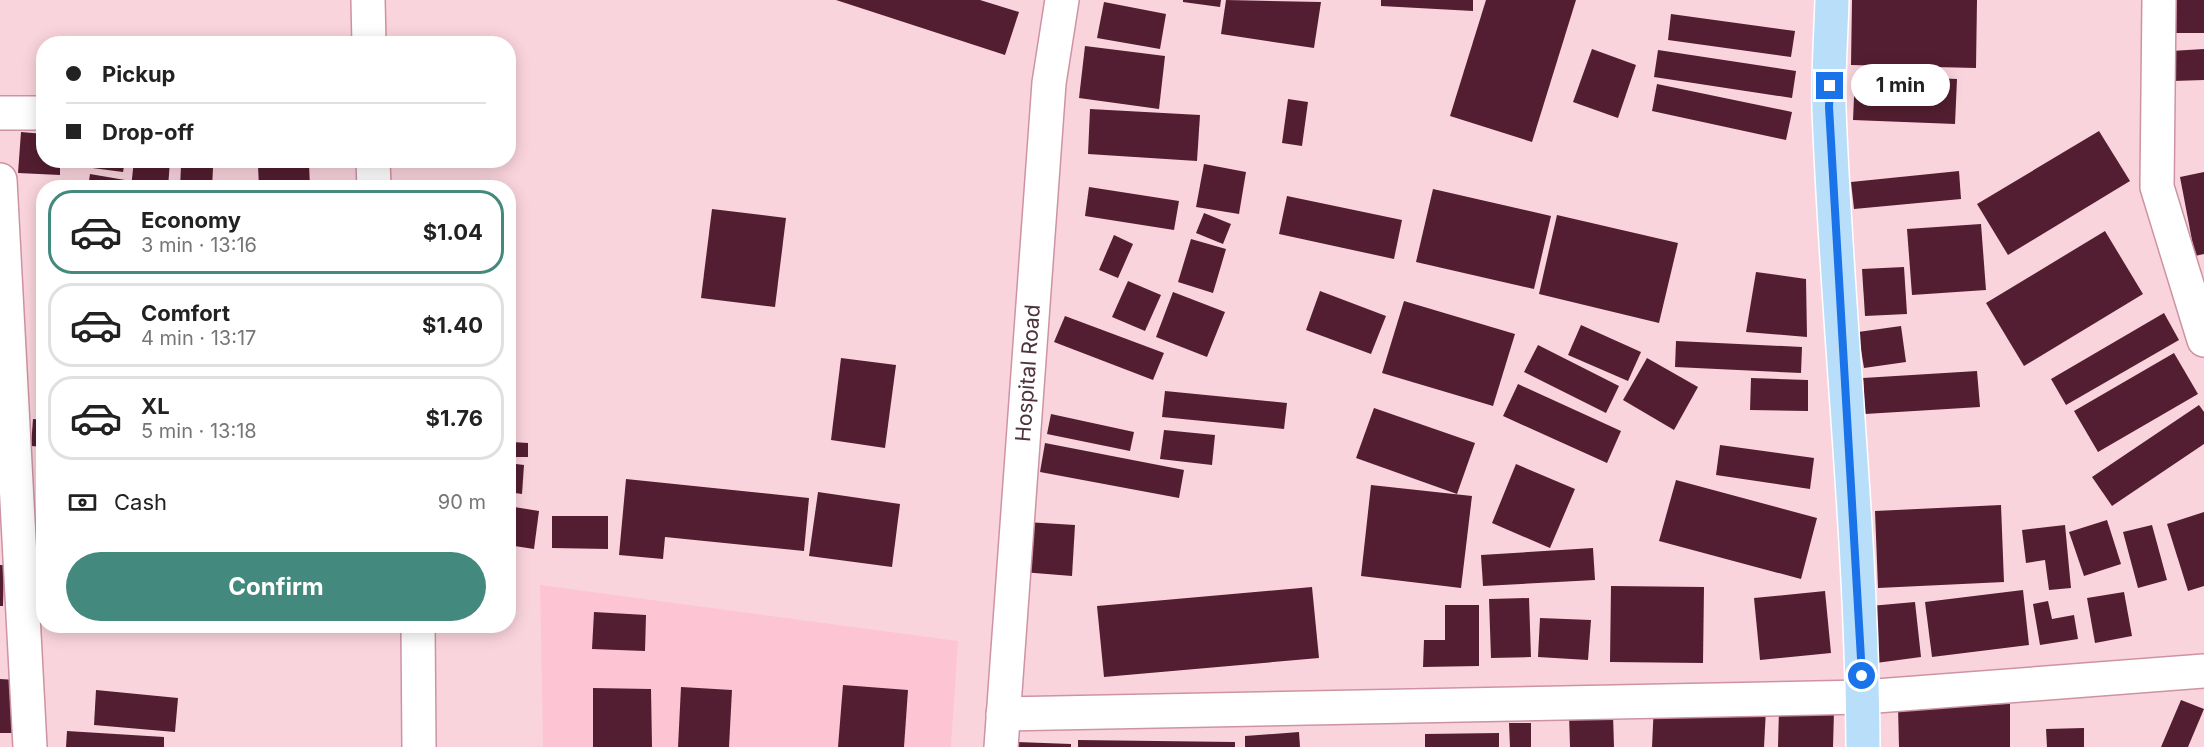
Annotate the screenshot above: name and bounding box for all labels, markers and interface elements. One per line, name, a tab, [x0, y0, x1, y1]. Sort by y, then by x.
text: Pickup	[102, 61, 176, 87]
callout: 1 min	[1851, 65, 1950, 107]
route end	[1816, 72, 1843, 99]
text: 1 min	[1876, 73, 1925, 97]
text: Drop-off	[102, 119, 194, 145]
icon: car	[69, 205, 123, 259]
text: Economy	[141, 207, 241, 233]
text: $1.04	[423, 219, 483, 245]
text: 3 min · 13:16	[141, 233, 257, 257]
icon: car	[69, 298, 123, 352]
text: Comfort	[141, 300, 230, 326]
street label: Hospital Road	[1010, 303, 1045, 443]
text: $1.40	[422, 312, 483, 338]
text: 4 min · 13:17	[141, 326, 256, 350]
icon: car	[69, 391, 123, 445]
text: XL	[141, 393, 170, 419]
text: $1.76	[426, 405, 483, 431]
text: 5 min · 13:18	[141, 419, 257, 443]
icon: cash	[66, 486, 99, 519]
text: Cash	[114, 489, 167, 515]
text: 90 m	[438, 490, 486, 514]
button: Confirm	[66, 552, 486, 621]
route start	[1848, 662, 1875, 689]

